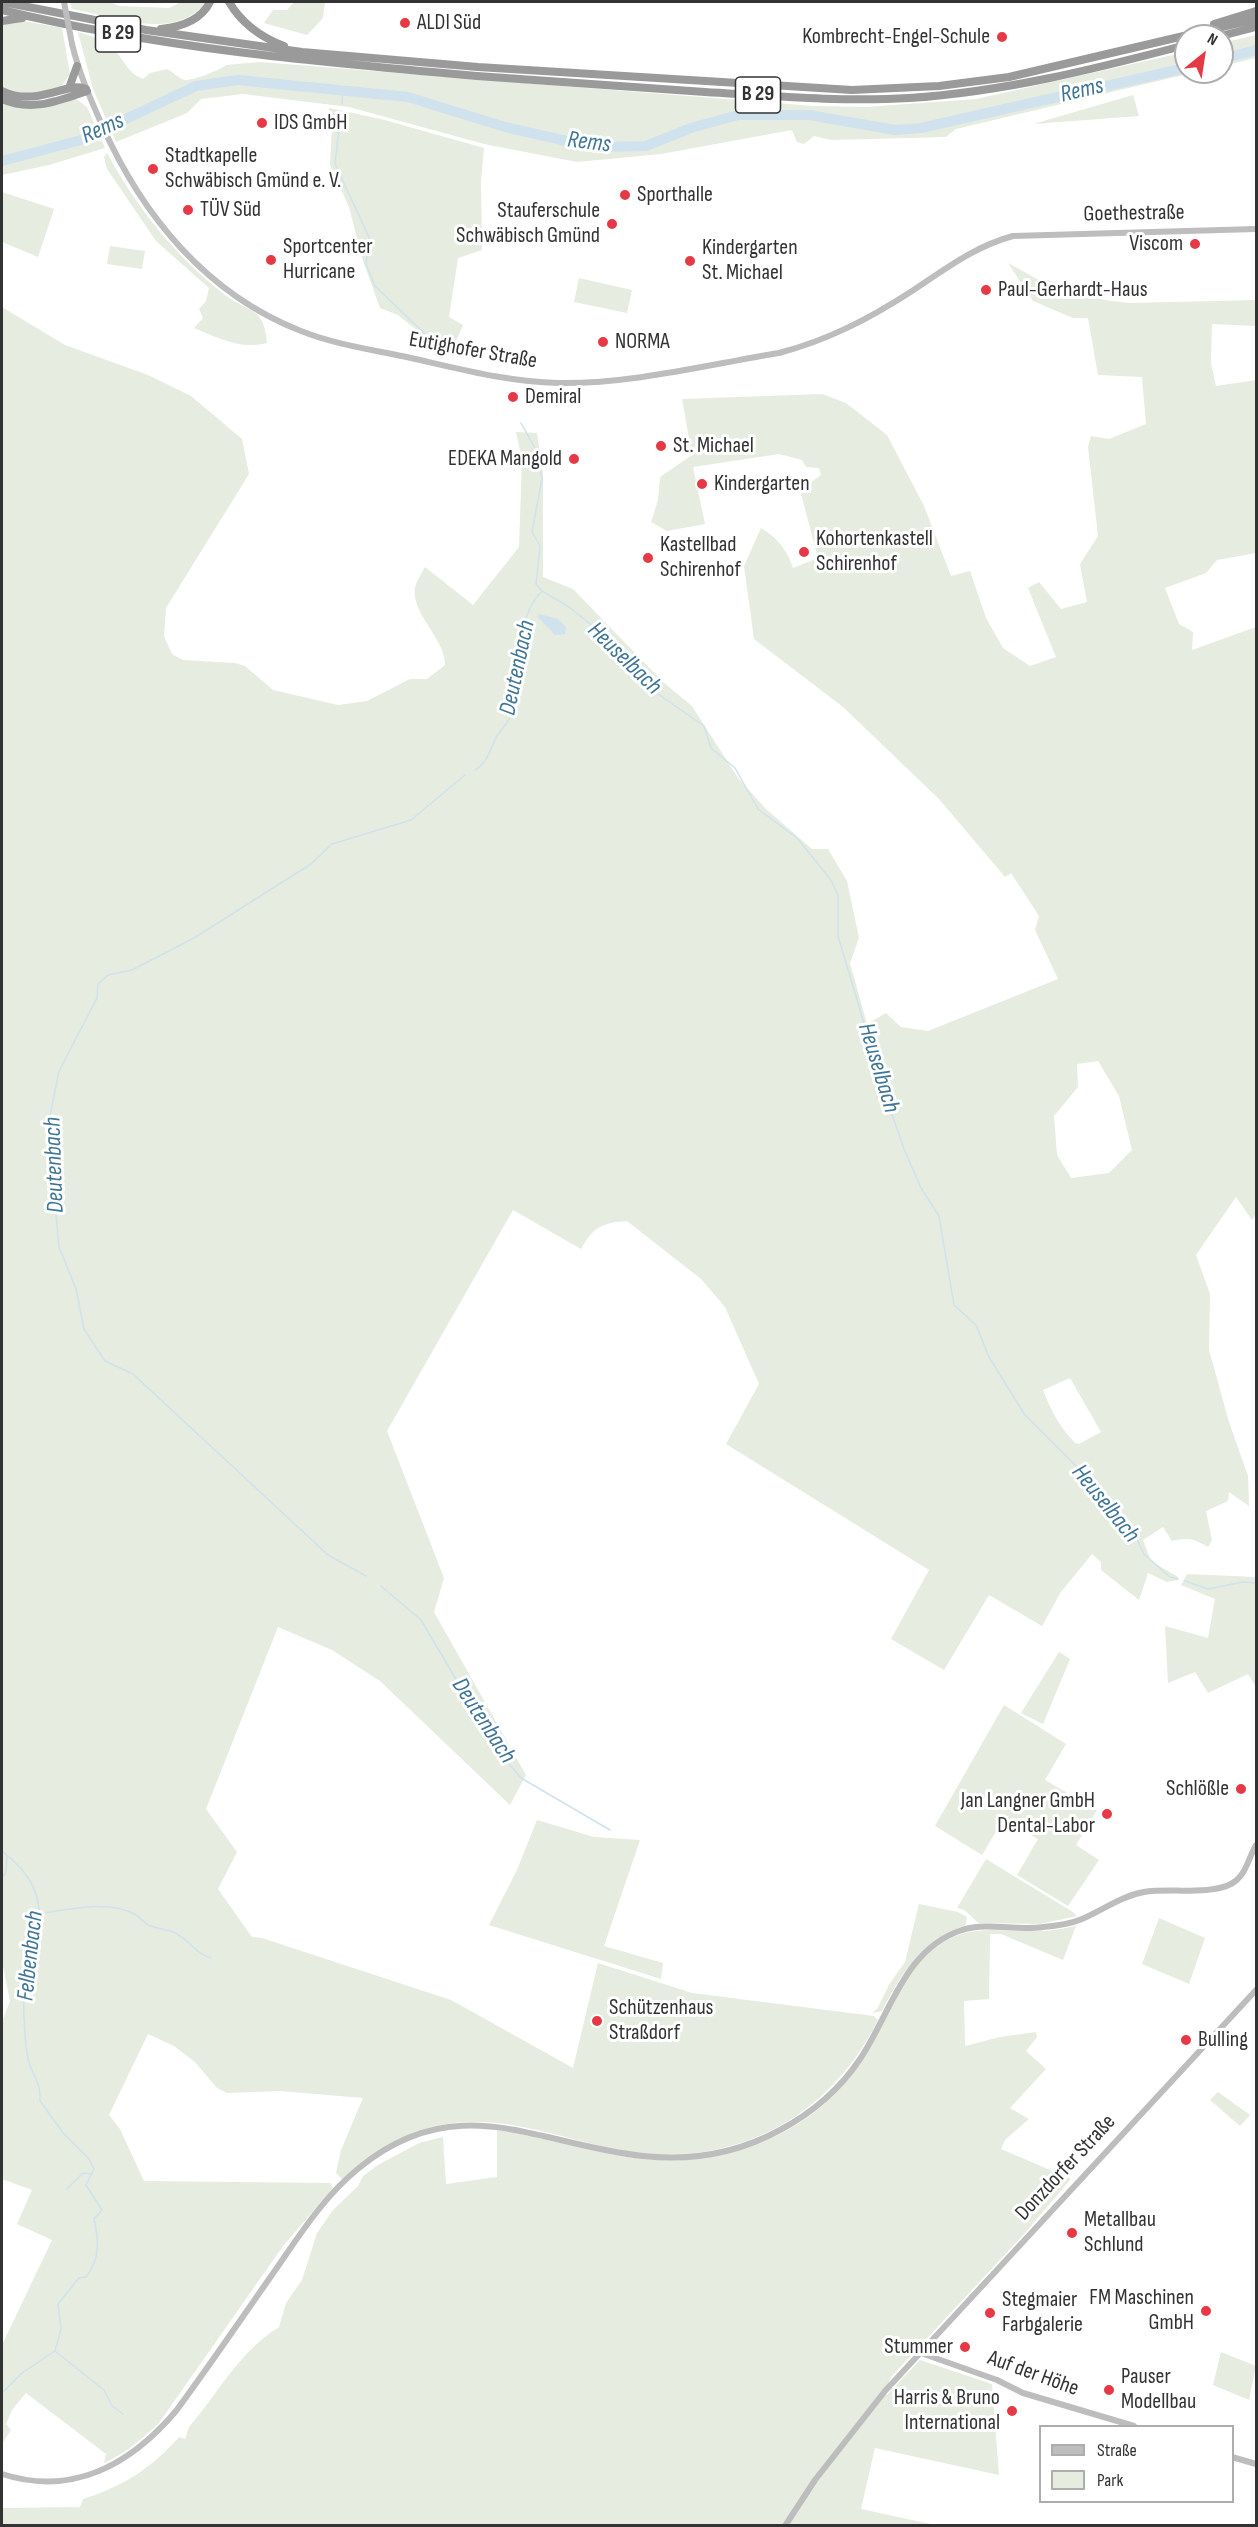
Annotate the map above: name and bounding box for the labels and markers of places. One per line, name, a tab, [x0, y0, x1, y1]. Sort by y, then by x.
place label: ALDI Süd	[417, 10, 481, 36]
marker: ALDI Süd	[398, 16, 412, 30]
place label: Kombrecht-Engel-Schule	[802, 24, 990, 50]
marker: Kombrecht-Engel-Schule	[995, 30, 1009, 44]
place label: IDS GmbH	[274, 110, 347, 136]
marker: IDS GmbH	[255, 116, 269, 130]
place label: Stadtkapelle Schwäbisch Gmünd e. V.	[165, 143, 341, 194]
marker: Stadtkapelle Schwäbisch Gmünd e. V.	[146, 162, 160, 176]
place label: Sporthalle	[637, 182, 713, 208]
marker: Sporthalle	[618, 188, 632, 202]
place label: TÜV Süd	[200, 197, 261, 223]
place label: Stauferschule Schwäbisch Gmünd	[456, 198, 600, 249]
marker: TÜV Süd	[181, 203, 195, 217]
marker: Stauferschule Schwäbisch Gmünd	[605, 217, 619, 231]
place label: Viscom	[1129, 231, 1183, 257]
place label: Sportcenter Hurricane	[283, 234, 373, 286]
place label: Kindergarten St. Michael	[702, 235, 798, 286]
marker: Viscom	[1188, 237, 1202, 251]
marker: Sportcenter Hurricane	[264, 253, 278, 267]
marker: Kindergarten St. Michael	[683, 254, 697, 268]
place label: Paul-Gerhardt-Haus	[998, 277, 1148, 303]
marker: Paul-Gerhardt-Haus	[979, 283, 993, 297]
place label: NORMA	[615, 329, 670, 355]
marker: NORMA	[596, 335, 610, 349]
place label: Demiral	[525, 384, 581, 410]
marker: Demiral	[506, 390, 520, 404]
place label: St. Michael	[673, 433, 754, 459]
marker: St. Michael	[654, 439, 668, 453]
place label: EDEKA Mangold	[448, 446, 562, 472]
marker: EDEKA Mangold	[567, 452, 581, 466]
place label: Kindergarten	[714, 471, 810, 497]
marker: Kindergarten	[695, 477, 709, 491]
place label: Kohortenkastell Schirenhof	[816, 526, 933, 578]
place label: Kastellbad Schirenhof	[660, 532, 741, 584]
marker: Kohortenkastell Schirenhof	[797, 545, 811, 559]
marker: Kastellbad Schirenhof	[641, 551, 655, 565]
place label: Schlößle	[1166, 1776, 1229, 1802]
marker: Schlößle	[1234, 1782, 1248, 1796]
place label: Jan Langner GmbH Dental-Labor	[961, 1788, 1095, 1840]
marker: Jan Langner GmbH Dental-Labor	[1100, 1807, 1114, 1821]
place label: Schützenhaus Straßdorf	[609, 1995, 714, 2047]
marker: Schützenhaus Straßdorf	[590, 2014, 604, 2028]
place label: Bulling	[1198, 2027, 1248, 2053]
marker: Bulling	[1179, 2033, 1193, 2047]
place label: Metallbau Schlund	[1084, 2207, 1156, 2258]
marker: Metallbau Schlund	[1065, 2226, 1079, 2240]
place label: FM Maschinen GmbH	[1089, 2285, 1194, 2336]
place label: Stegmaier Farbgalerie	[1002, 2287, 1083, 2338]
marker: FM Maschinen GmbH	[1199, 2304, 1213, 2318]
marker: Stegmaier Farbgalerie	[983, 2306, 997, 2320]
place label: Stummer	[884, 2334, 953, 2360]
marker: Stummer	[958, 2340, 972, 2354]
place label: Pauser Modellbau	[1121, 2364, 1196, 2416]
marker: Pauser Modellbau	[1102, 2383, 1116, 2397]
place label: Harris & Bruno International	[894, 2385, 1000, 2436]
marker: Harris & Bruno International	[1005, 2404, 1019, 2418]

